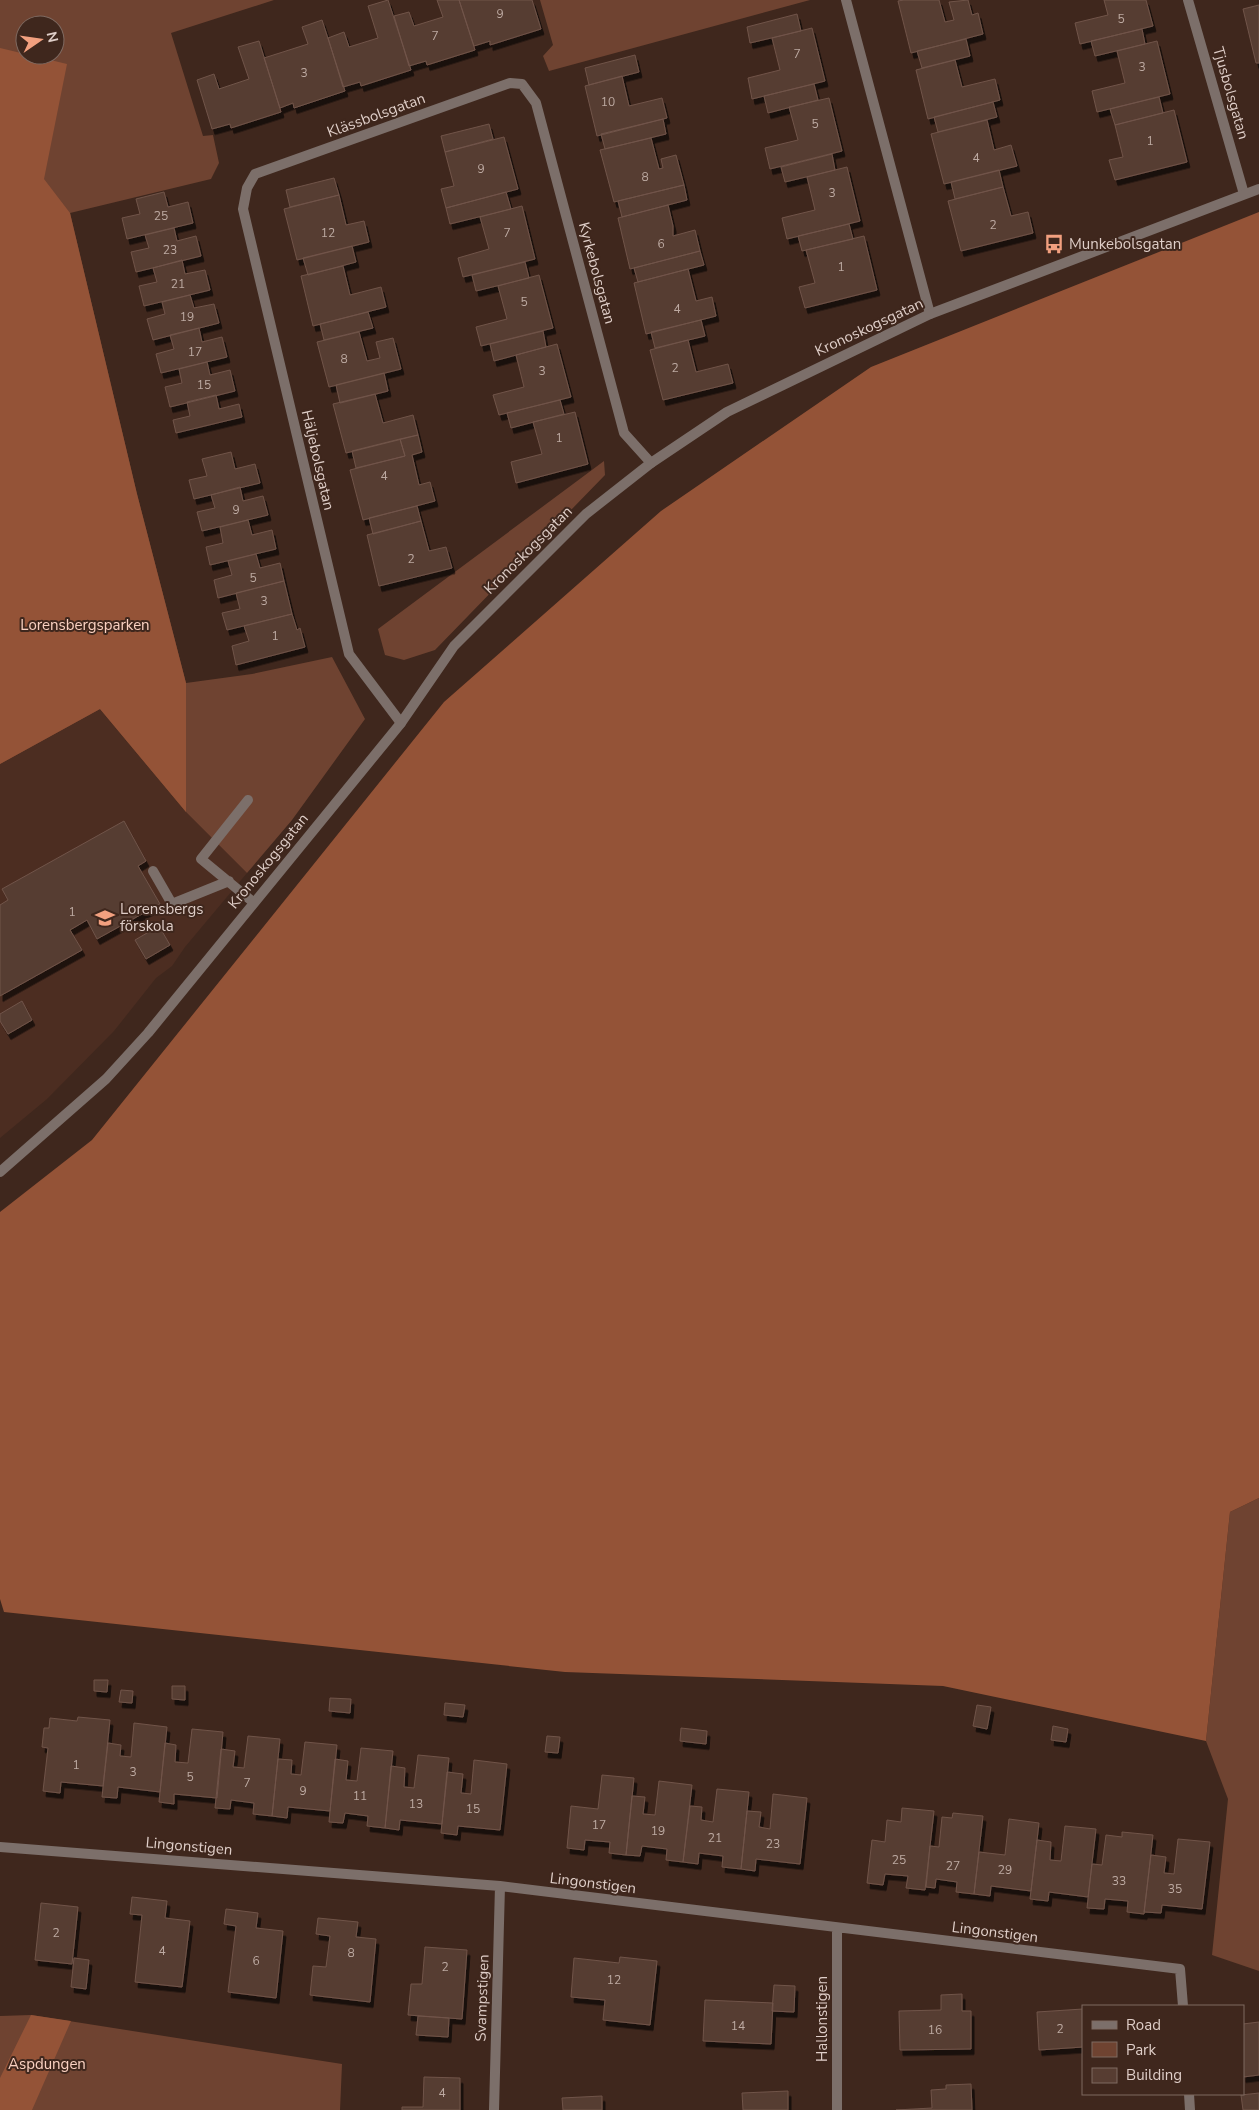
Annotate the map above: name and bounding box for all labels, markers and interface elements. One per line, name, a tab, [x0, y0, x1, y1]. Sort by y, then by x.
house number: 9	[496, 6, 504, 22]
house number: 5	[1117, 11, 1125, 27]
north arrow	[15, 15, 65, 65]
house number: 7	[431, 28, 439, 44]
text: N	[42, 30, 63, 44]
street label: Tjusbolsgatan	[1208, 44, 1254, 142]
house number: 7	[793, 46, 801, 62]
house number: 3	[1138, 59, 1146, 75]
house number: 3	[300, 65, 308, 81]
street label: Klässbolsgatan	[324, 88, 428, 142]
house number: 10	[601, 94, 615, 110]
house number: 5	[811, 116, 819, 132]
house number: 1	[1146, 133, 1154, 149]
house number: 4	[972, 150, 980, 166]
house number: 9	[477, 161, 485, 177]
house number: 8	[641, 169, 649, 185]
house number: 3	[828, 185, 836, 201]
house number: 25	[154, 208, 168, 224]
house number: 2	[989, 217, 997, 233]
street label: Kyrkebolsgatan	[574, 220, 620, 326]
house number: 12	[321, 225, 335, 241]
house number: 7	[503, 225, 511, 241]
bus stop icon: Munkebolsgatan	[1043, 233, 1065, 255]
place label: Munkebolsgatan	[1069, 234, 1181, 254]
house number: 6	[657, 236, 665, 252]
house number: 23	[163, 242, 177, 258]
house number: 1	[837, 259, 845, 275]
house number: 21	[171, 276, 185, 292]
street label: Kronoskogsgatan	[812, 293, 926, 361]
house number: 5	[520, 294, 528, 310]
house number: 4	[673, 301, 681, 317]
house number: 19	[180, 309, 194, 325]
house number: 17	[188, 344, 202, 360]
house number: 8	[340, 351, 348, 367]
house number: 2	[671, 360, 679, 376]
house number: 3	[538, 363, 546, 379]
house number: 15	[197, 377, 211, 393]
street label: Häljebolsgatan	[297, 408, 339, 512]
house number: 1	[555, 430, 563, 446]
house number: 4	[380, 468, 388, 484]
street label: Kronoskogsgatan	[479, 501, 577, 599]
house number: 9	[232, 502, 240, 518]
house number: 2	[407, 551, 415, 567]
house number: 5	[249, 570, 257, 586]
house number: 3	[260, 593, 268, 609]
park label: Lorensbergsparken	[20, 615, 150, 635]
house number: 1	[271, 628, 279, 644]
street label: Kronoskogsgatan	[223, 809, 313, 913]
place label: Lorensbergs förskola	[120, 899, 203, 936]
house number: 1	[68, 904, 76, 920]
school or university icon: Lorensbergs förskola	[94, 907, 116, 929]
house number: 1	[72, 1757, 80, 1773]
house number: 3	[129, 1764, 137, 1780]
house number: 5	[186, 1769, 194, 1785]
house number: 7	[243, 1775, 251, 1791]
house number: 9	[299, 1783, 307, 1799]
house number: 11	[353, 1788, 367, 1804]
house number: 13	[409, 1796, 423, 1812]
house number: 15	[466, 1801, 480, 1817]
house number: 17	[592, 1817, 606, 1833]
house number: 19	[651, 1823, 665, 1839]
house number: 21	[708, 1830, 722, 1846]
street label: Lingonstigen	[145, 1832, 233, 1860]
house number: 23	[766, 1836, 780, 1852]
house number: 25	[892, 1852, 906, 1868]
house number: 27	[946, 1858, 960, 1874]
house number: 29	[998, 1862, 1012, 1878]
street label: Lingonstigen	[549, 1868, 637, 1898]
house number: 33	[1112, 1873, 1126, 1889]
house number: 35	[1168, 1881, 1182, 1897]
street label: Lingonstigen	[951, 1917, 1039, 1947]
house number: 2	[52, 1925, 60, 1941]
house number: 4	[158, 1943, 166, 1959]
house number: 8	[347, 1945, 355, 1961]
house number: 6	[252, 1953, 260, 1969]
street label: Svampstigen	[470, 1954, 494, 2042]
house number: 2	[441, 1959, 449, 1975]
house number: 12	[607, 1972, 621, 1988]
street label: Hallonstigen	[812, 1976, 832, 2062]
legend	[1082, 2005, 1244, 2095]
text: Road	[1126, 2015, 1161, 2035]
house number: 14	[731, 2018, 745, 2034]
house number: 2	[1056, 2021, 1064, 2037]
house number: 16	[928, 2022, 942, 2038]
text: Park	[1126, 2040, 1156, 2060]
park label: Aspdungen	[8, 2054, 86, 2074]
text: Building	[1126, 2065, 1182, 2085]
house number: 4	[438, 2085, 446, 2101]

